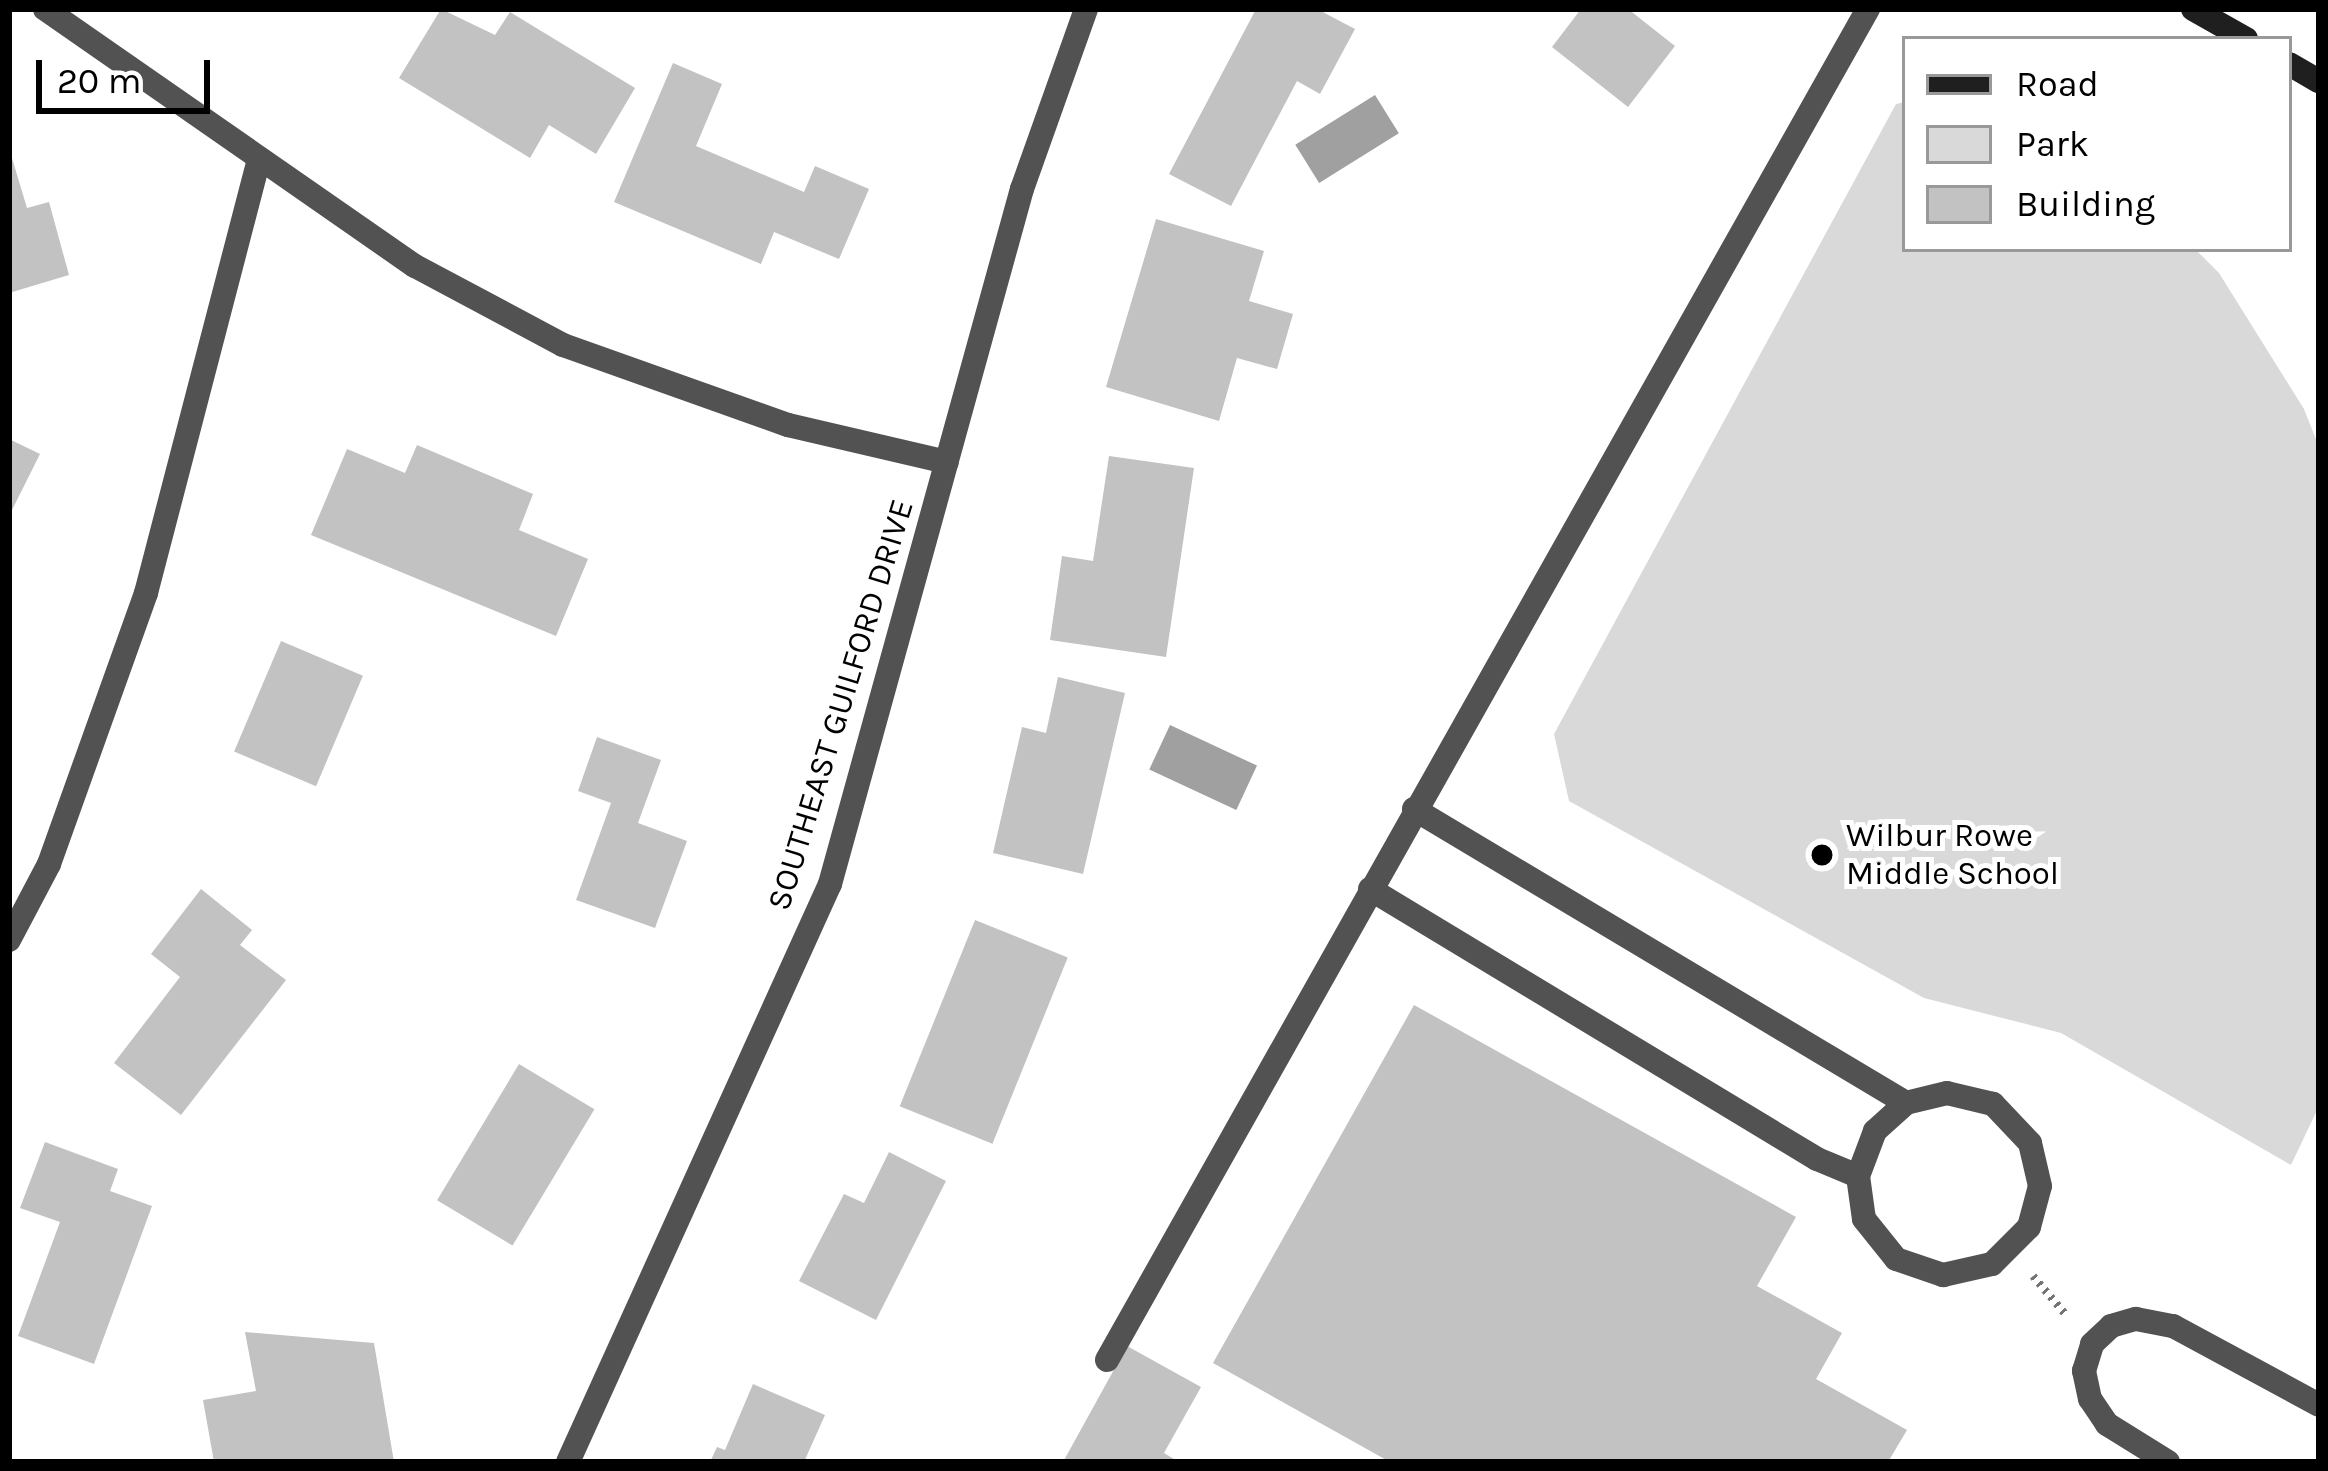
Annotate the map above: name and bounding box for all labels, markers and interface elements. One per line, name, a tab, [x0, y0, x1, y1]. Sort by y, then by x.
scale bar	[42, 36, 216, 110]
legend	[1902, 36, 2292, 252]
text: 20 m	[57, 60, 141, 102]
text: Road	[2016, 63, 2099, 105]
text: Park	[2016, 123, 2089, 165]
text: Building	[2016, 183, 2155, 225]
street label: SOUTHEAST GUILFORD DRIVE	[760, 495, 922, 915]
place label: Wilbur Rowe Middle School	[1846, 816, 2059, 894]
marker: Wilbur Rowe Middle School	[1809, 842, 1835, 868]

